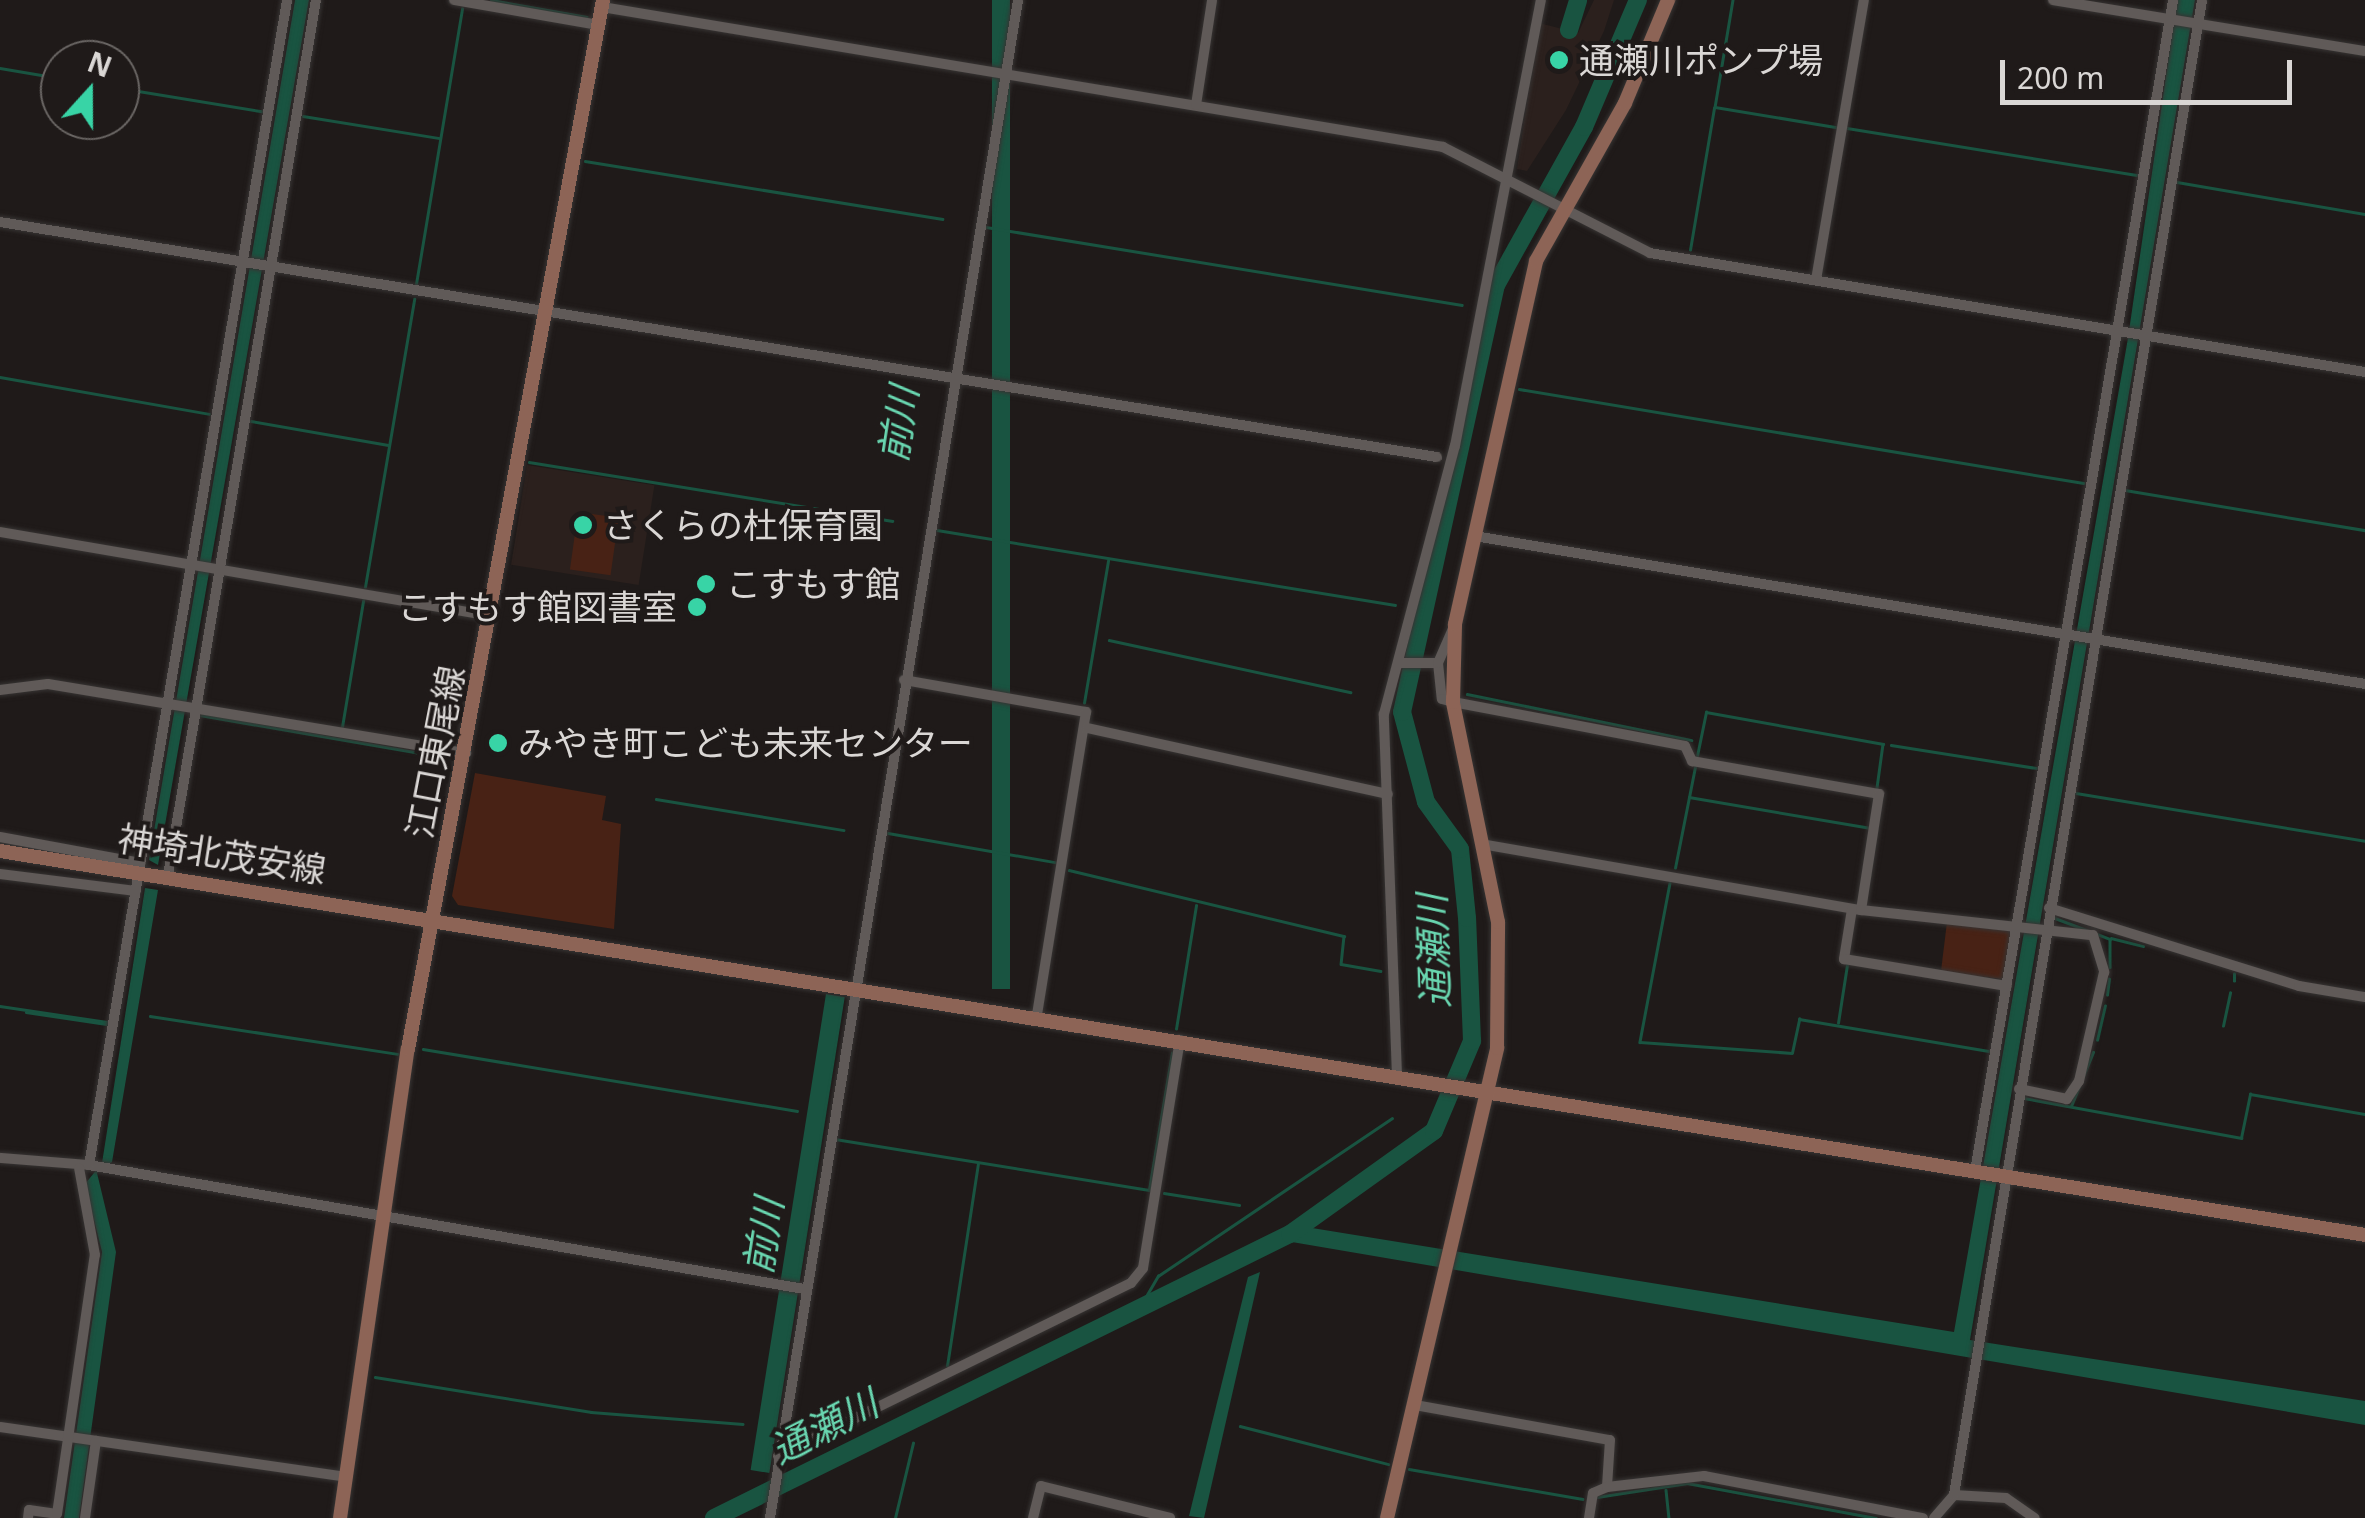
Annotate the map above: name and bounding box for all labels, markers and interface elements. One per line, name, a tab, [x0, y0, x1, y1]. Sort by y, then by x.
place label: 通瀬川ポンプ場	[1579, 39, 1824, 81]
north arrow	[40, 40, 140, 140]
scale bar	[2005, 40, 2298, 102]
text: N	[83, 42, 117, 86]
marker: 通瀬川ポンプ場	[1548, 49, 1570, 71]
text: 200 m	[2017, 57, 2104, 98]
water label: 前川	[870, 383, 926, 465]
place label: さくらの杜保育園	[603, 504, 883, 546]
marker: さくらの杜保育園	[572, 514, 594, 536]
place label: こすもす館	[726, 563, 901, 605]
marker: こすもす館	[695, 573, 717, 595]
place label: こすもす館図書室	[397, 586, 677, 628]
marker: こすもす館図書室	[686, 596, 708, 618]
street label: 江口東尾線	[398, 662, 472, 842]
place label: みやき町こども未来センター	[518, 722, 973, 764]
marker: みやき町こども未来センター	[487, 732, 509, 754]
street label: 神埼北茂安線	[115, 817, 329, 891]
water label: 通瀬川	[1408, 893, 1458, 1009]
water label: 前川	[735, 1195, 791, 1277]
water label: 通瀬川	[763, 1380, 885, 1472]

